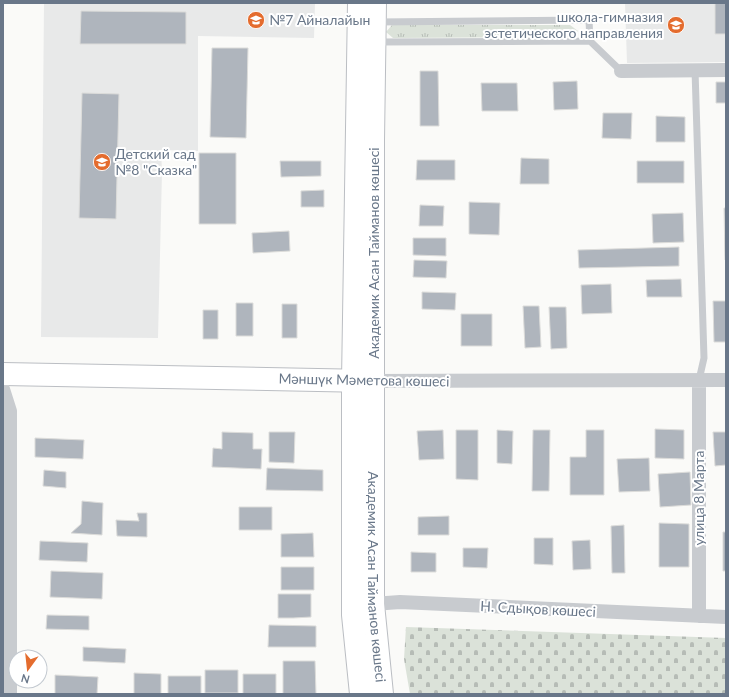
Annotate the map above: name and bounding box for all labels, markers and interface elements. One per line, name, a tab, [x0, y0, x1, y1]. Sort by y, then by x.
place label: школа-гимназия эстетического направления	[484, 8, 663, 41]
school or university icon: №7 Айналайын	[246, 10, 266, 30]
place label: №7 Айналайын	[269, 11, 370, 28]
school or university icon: школа-гимназия эстетического направления	[666, 15, 686, 35]
place label: Детский сад №8 "Сказка"	[115, 145, 197, 178]
street label: Академик Асан Тайманов көшесі	[365, 147, 382, 359]
school or university icon: Детский сад №8 "Сказка"	[92, 152, 112, 172]
street label: Мәншүк Мәметова көшесі	[278, 370, 450, 389]
street label: улица 8 Марта	[690, 451, 707, 545]
street label: Академик Асан Тайманов көшесі	[365, 471, 390, 683]
street label: Н. Сдықов көшесі	[480, 597, 596, 620]
north arrow	[8, 649, 48, 689]
text: N	[20, 672, 31, 687]

